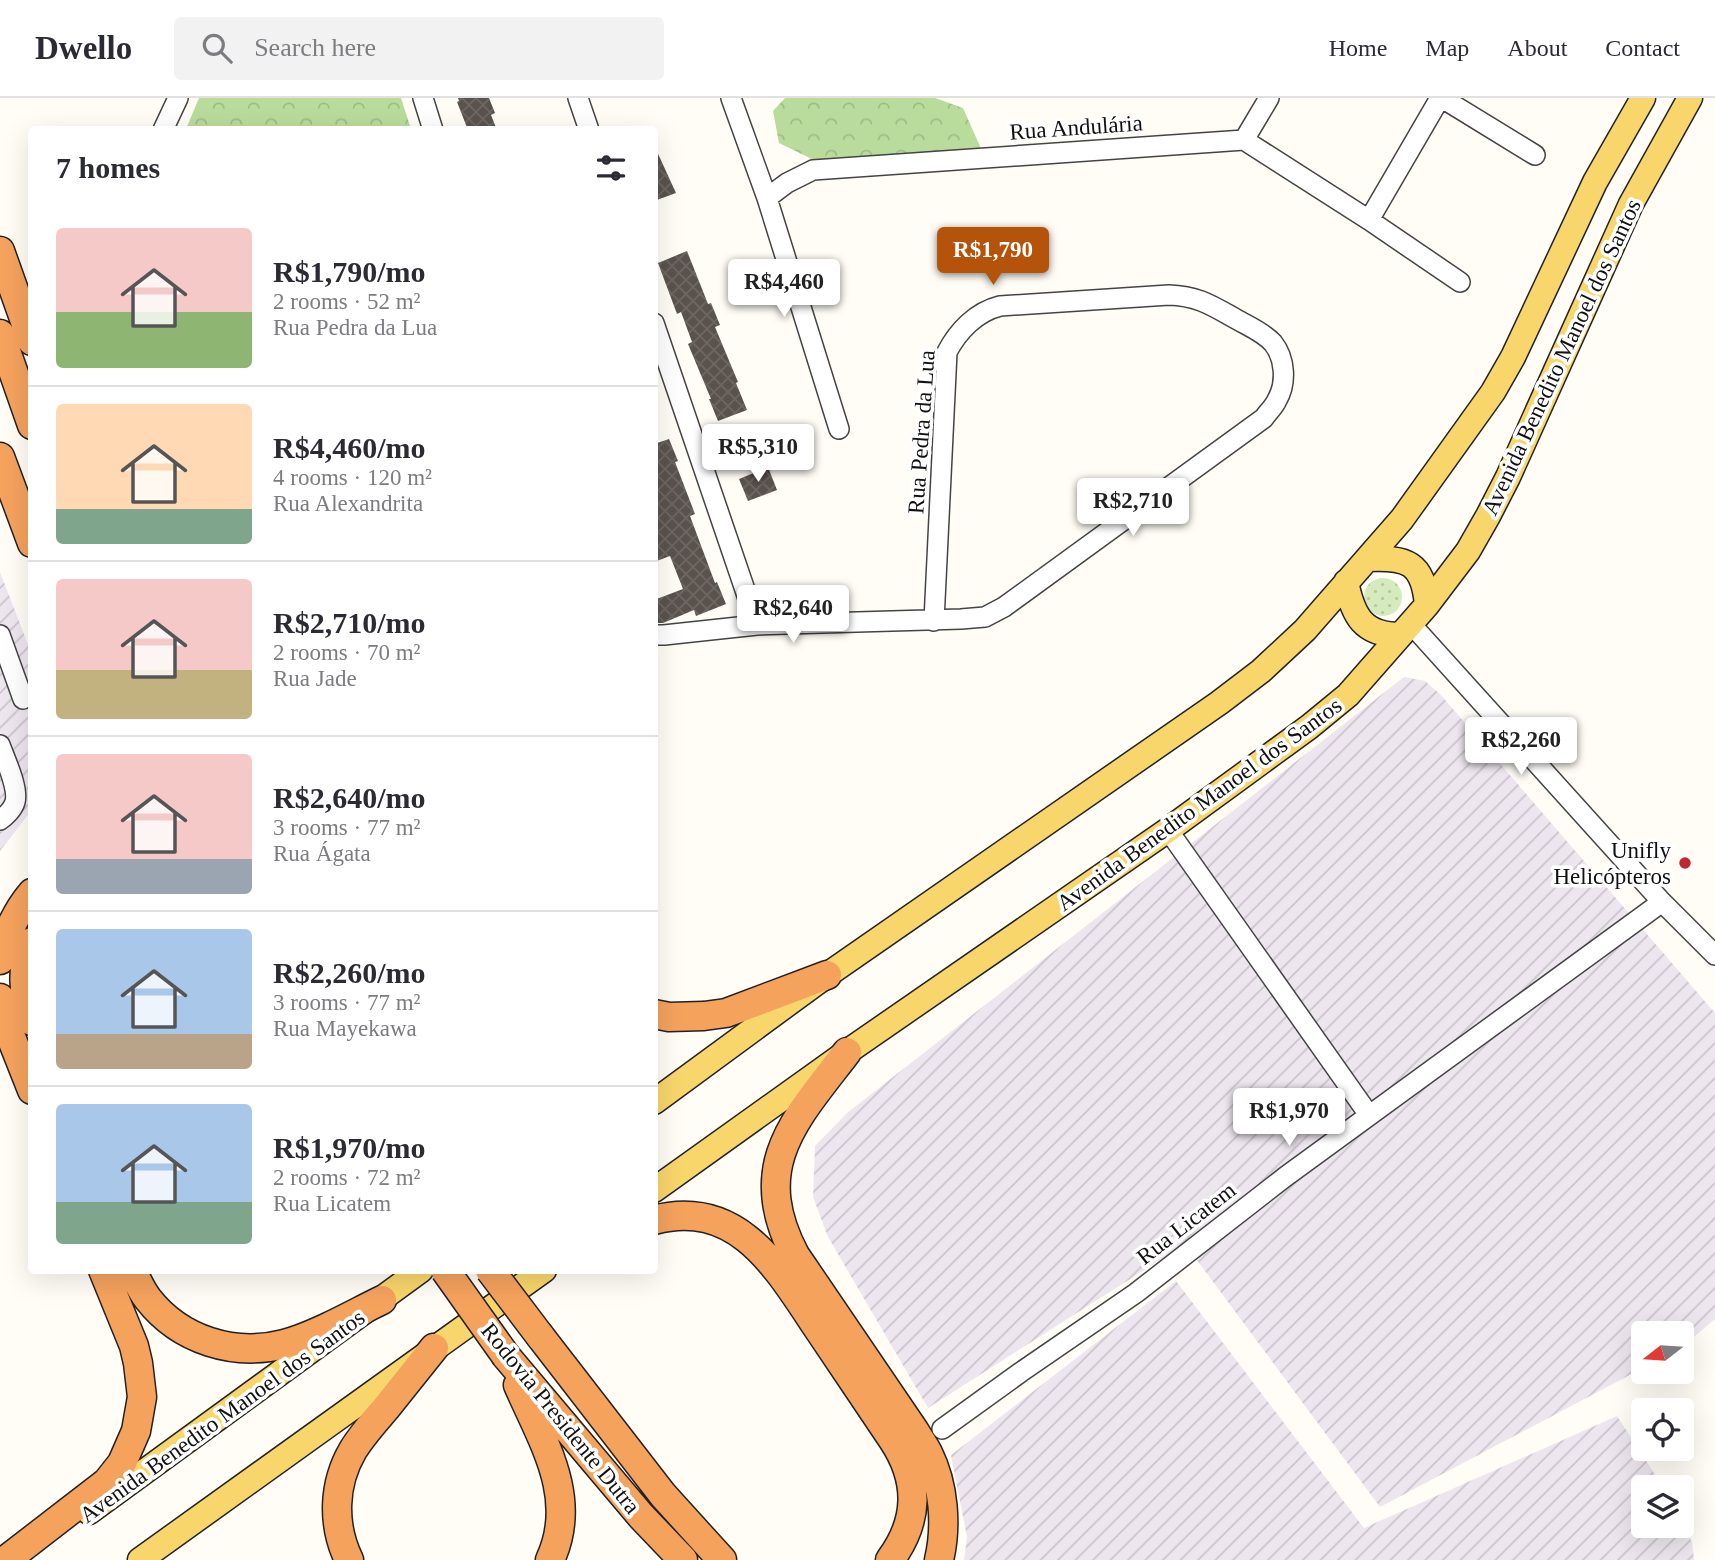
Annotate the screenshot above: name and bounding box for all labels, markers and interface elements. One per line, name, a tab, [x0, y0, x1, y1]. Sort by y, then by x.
search box	[174, 17, 664, 80]
icon: search	[198, 29, 236, 67]
text: Dwello	[35, 30, 132, 66]
text: Search here	[254, 33, 376, 62]
text: Home	[1329, 35, 1387, 61]
text: Map	[1425, 35, 1469, 61]
text: About	[1507, 35, 1567, 61]
text: Contact	[1605, 35, 1680, 61]
street label: Rua Andulária	[1009, 110, 1143, 145]
icon: filters	[592, 149, 630, 187]
text: 7 homes	[56, 151, 160, 184]
street label: Avenida Benedito Manoel dos Santos	[1477, 195, 1646, 519]
pin: R$1,790	[928, 228, 1058, 287]
text: R$1,790	[953, 237, 1033, 262]
text: R$1,790/mo	[273, 255, 426, 288]
icon: home	[112, 256, 196, 340]
pin: R$4,460	[719, 260, 849, 319]
text: R$4,460	[744, 269, 824, 294]
text: 2 rooms · 52 m²	[273, 289, 420, 314]
text: Rua Pedra da Lua	[273, 315, 437, 340]
street label: Rua Pedra da Lua	[903, 349, 940, 515]
pin: R$5,310	[693, 424, 823, 484]
text: R$4,460/mo	[273, 431, 426, 464]
icon: home	[112, 432, 196, 516]
text: R$5,310	[718, 434, 798, 459]
text: 4 rooms · 120 m²	[273, 465, 432, 490]
pin: R$2,710	[1068, 478, 1198, 538]
text: R$2,710	[1093, 488, 1173, 513]
text: Rua Alexandrita	[273, 491, 423, 516]
pin: R$2,640	[728, 586, 858, 645]
text: R$2,640	[753, 595, 833, 620]
text: R$2,710/mo	[273, 606, 426, 639]
icon: home	[112, 607, 196, 691]
text: 2 rooms · 70 m²	[273, 640, 420, 665]
text: Rua Jade	[273, 666, 357, 691]
street label: Avenida Benedito Manoel dos Santos	[1052, 693, 1347, 916]
pin: R$2,260	[1456, 718, 1586, 777]
text: R$2,260	[1481, 727, 1561, 752]
text: R$2,640/mo	[273, 781, 426, 814]
icon: home	[112, 782, 196, 866]
text: 3 rooms · 77 m²	[273, 815, 420, 840]
place label: Unifly Helicópteros	[1553, 838, 1671, 889]
text: Rua Ágata	[273, 841, 371, 866]
marker: Unifly Helicópteros	[1677, 855, 1693, 871]
text: R$2,260/mo	[273, 956, 426, 989]
icon: home	[112, 957, 196, 1041]
text: 3 rooms · 77 m²	[273, 990, 420, 1015]
text: Rua Mayekawa	[273, 1016, 417, 1041]
pin: R$1,970	[1224, 1088, 1354, 1148]
text: R$1,970	[1249, 1098, 1329, 1123]
text: R$1,970/mo	[273, 1131, 426, 1164]
icon: home	[112, 1132, 196, 1216]
text: 2 rooms · 72 m²	[273, 1165, 420, 1190]
street label: Rua Licatem	[1132, 1177, 1241, 1270]
text: Rua Licatem	[273, 1191, 391, 1216]
street label: Avenida Benedito Manoel dos Santos	[75, 1305, 370, 1528]
street label: Rodovia Presidente Dutra	[476, 1318, 645, 1519]
north arrow	[1631, 1321, 1694, 1384]
map controls	[1631, 1321, 1694, 1538]
button: locate	[1631, 1398, 1694, 1461]
button: layers	[1631, 1475, 1694, 1538]

